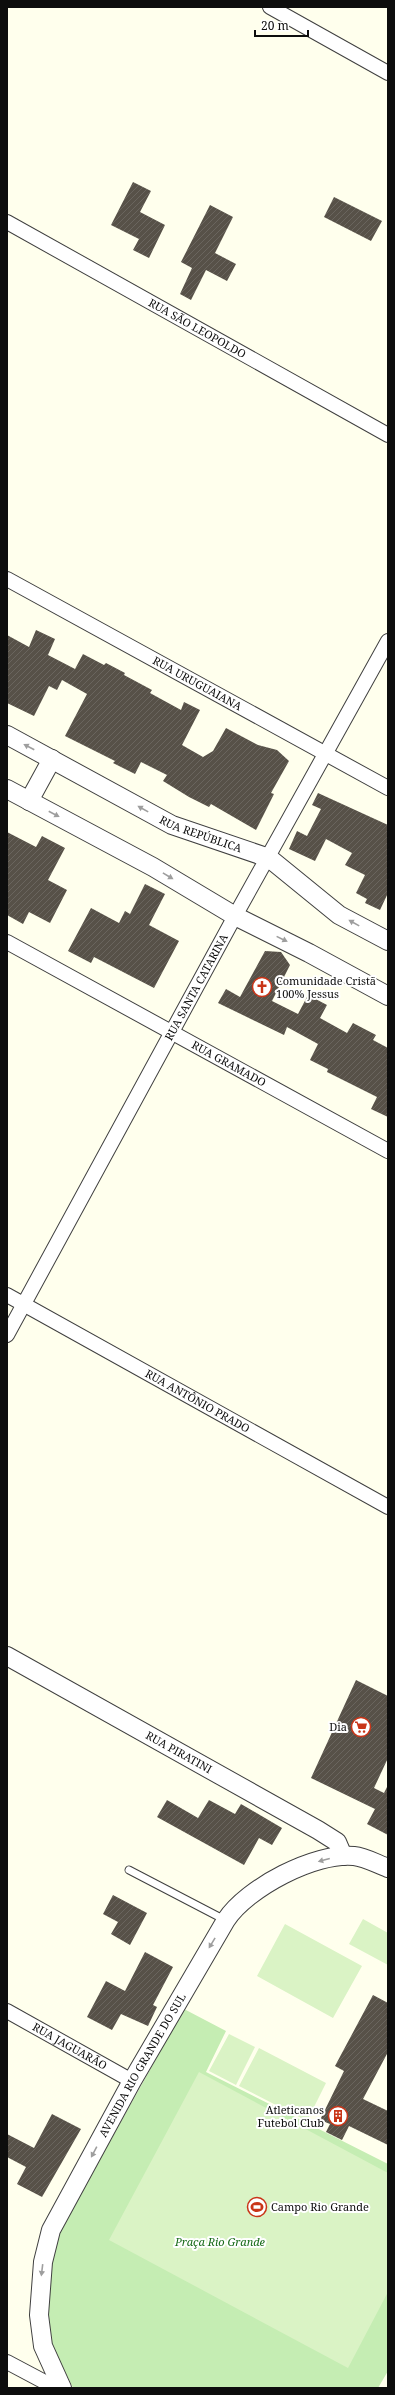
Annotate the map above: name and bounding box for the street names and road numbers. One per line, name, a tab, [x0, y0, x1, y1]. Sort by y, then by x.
street label: RUA SÃO LEOPOLDO	[146, 295, 249, 361]
street label: RUA URUGUAIANA	[150, 652, 245, 714]
street label: RUA REPÚBLICA	[157, 812, 244, 855]
street label: RUA SANTA CATARINA	[161, 931, 231, 1043]
street label: RUA GRAMADO	[189, 1037, 269, 1090]
street label: RUA ANTÔNIO PRADO	[143, 1365, 253, 1436]
street label: RUA PIRATINI	[143, 1727, 215, 1776]
street label: AVENIDA RIO GRANDE DO SUL	[95, 1990, 189, 2139]
street label: RUA JAGUARÃO	[30, 2019, 110, 2073]

